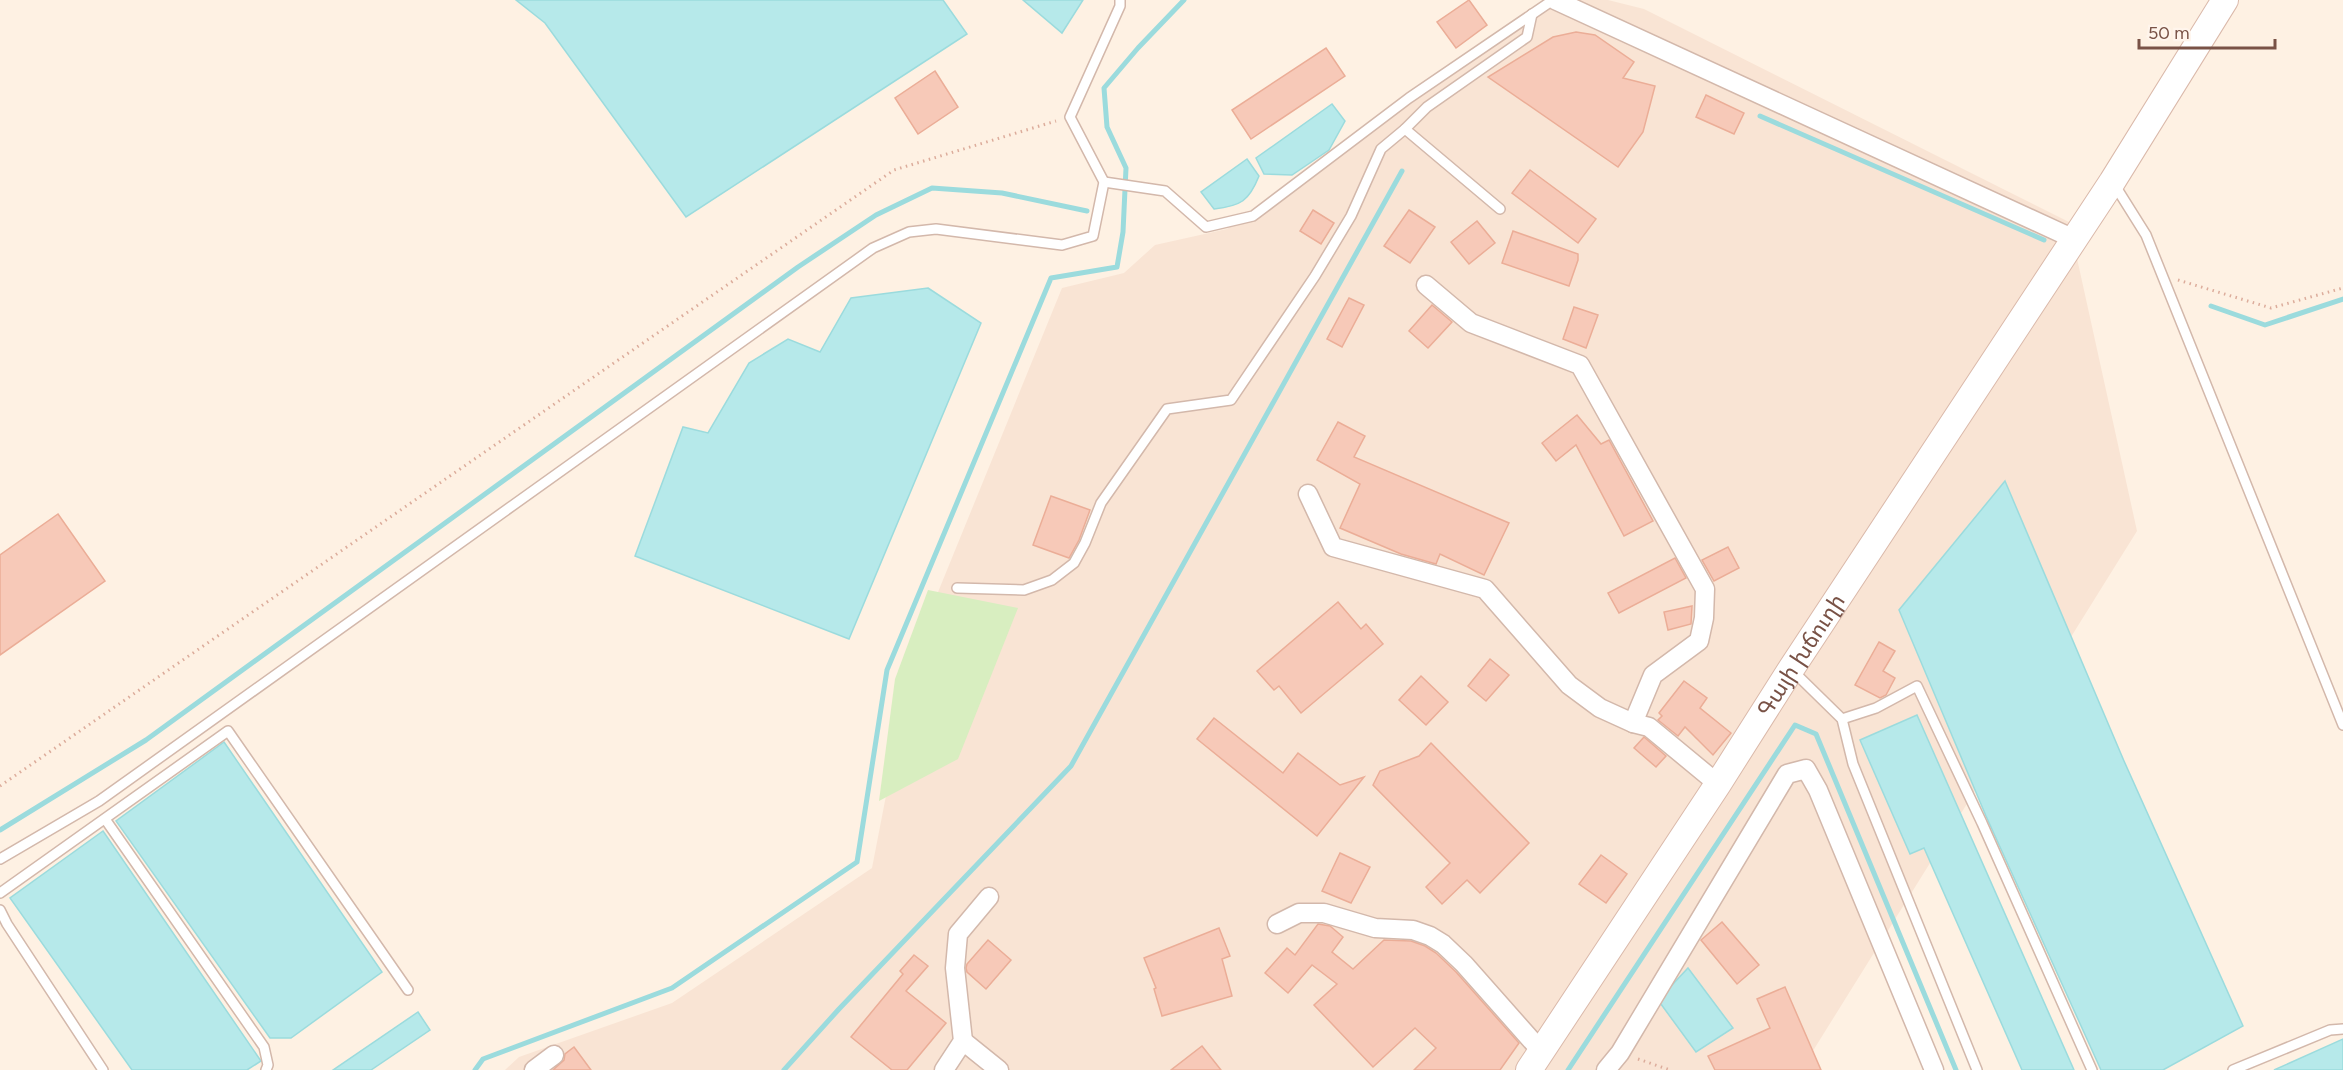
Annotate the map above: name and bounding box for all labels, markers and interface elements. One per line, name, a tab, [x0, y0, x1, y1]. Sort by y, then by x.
scale bar	[2139, 12, 2276, 50]
text: 50 m	[2148, 22, 2190, 44]
street label: Գայի խճուղի	[1751, 588, 1850, 721]

